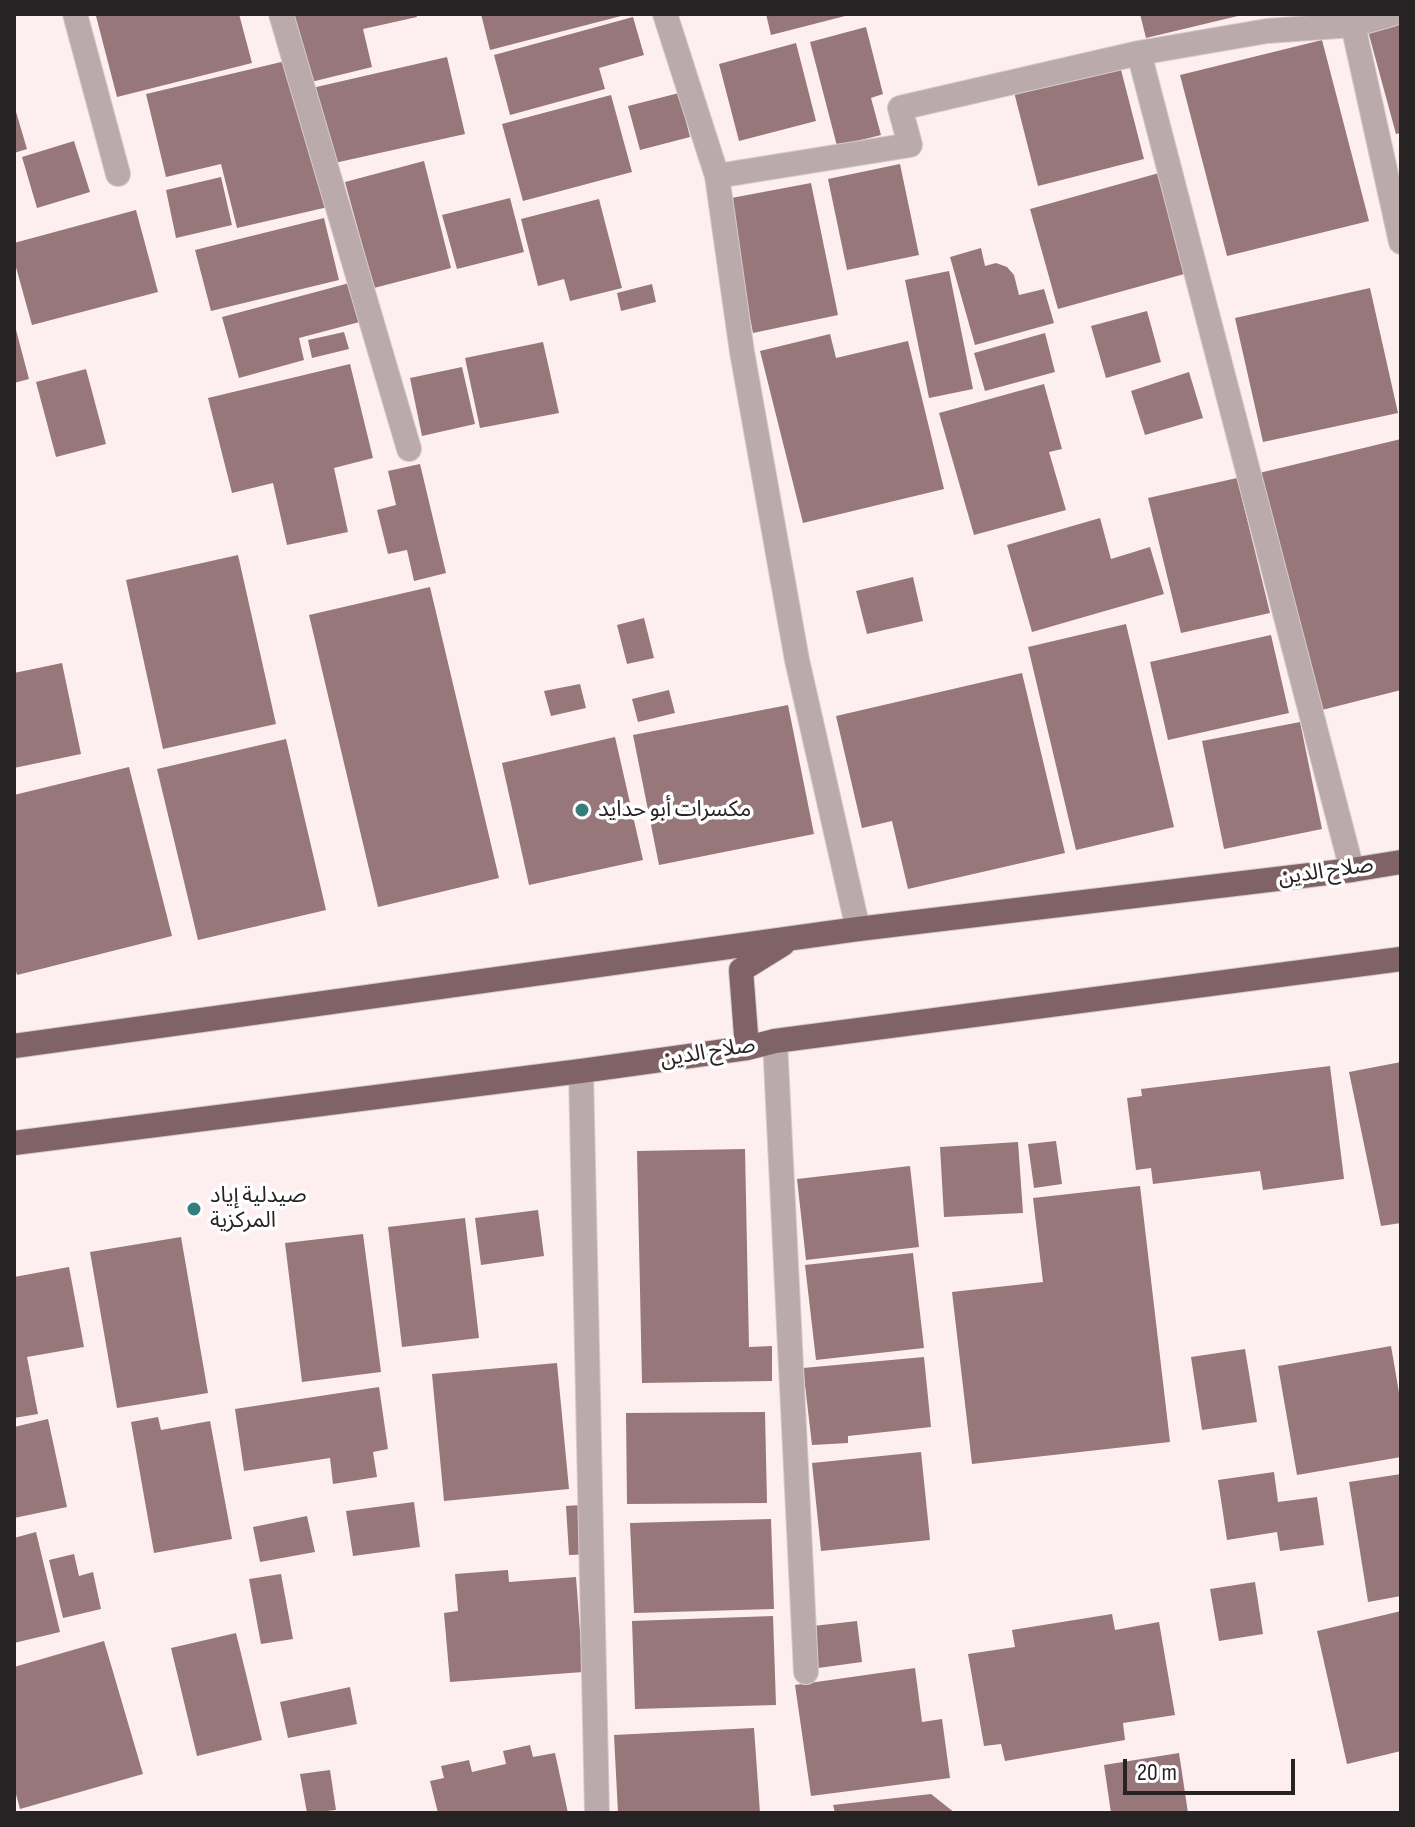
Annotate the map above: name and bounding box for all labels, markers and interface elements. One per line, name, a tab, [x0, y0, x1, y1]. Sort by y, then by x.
place label: مكسرات أبو حدايد	[598, 797, 751, 823]
marker: مكسرات أبو حدايد	[573, 801, 591, 819]
street label: صلاح الدين	[1277, 852, 1375, 892]
street label: صلاح الدين	[659, 1032, 757, 1074]
place label: صيدلية إياد المركزية	[210, 1183, 307, 1234]
marker: صيدلية إياد المركزية	[185, 1200, 203, 1218]
scale bar	[1127, 1743, 1299, 1793]
text: 20 m	[1137, 1758, 1177, 1787]

